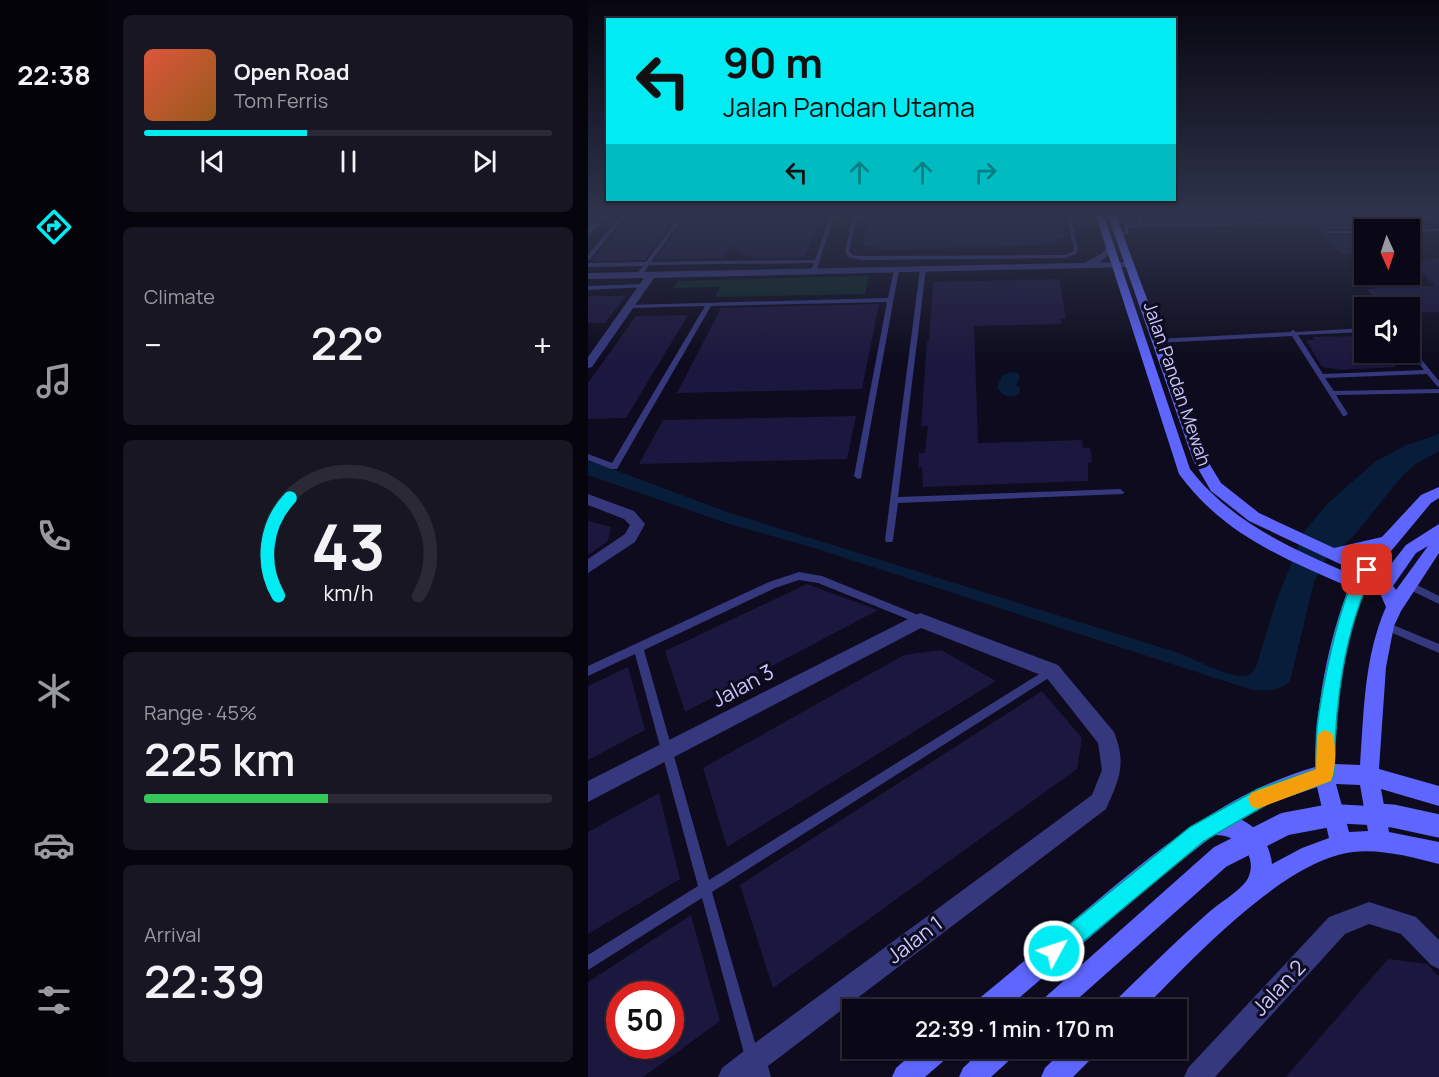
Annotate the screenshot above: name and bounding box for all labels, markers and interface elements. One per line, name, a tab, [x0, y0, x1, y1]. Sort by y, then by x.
text: 90 m	[723, 33, 823, 91]
icon: left	[624, 42, 702, 120]
text: 22:38	[17, 56, 91, 93]
text: Open Road	[234, 57, 349, 87]
text: Tom Ferris	[234, 87, 328, 114]
text: Jalan Pandan Utama	[723, 88, 975, 125]
icon: previous	[196, 145, 229, 178]
icon: pause	[332, 145, 365, 178]
icon: next	[468, 145, 501, 178]
icon: left	[780, 156, 813, 189]
icon: ahead	[843, 156, 876, 189]
icon: ahead	[906, 156, 939, 189]
icon: right	[969, 156, 1002, 189]
icon: directions	[33, 206, 75, 248]
north arrow	[1354, 219, 1420, 285]
map controls	[1354, 219, 1420, 363]
text: Climate	[144, 283, 215, 310]
button: sound	[1354, 297, 1420, 363]
street label: Jalan Pandan Mewah	[1139, 298, 1217, 469]
text: 22°	[311, 312, 384, 374]
text: −	[144, 322, 162, 367]
text: +	[533, 322, 552, 367]
icon: music	[33, 360, 75, 402]
text: 43	[311, 503, 385, 589]
icon: phone	[33, 515, 75, 557]
pin	[1341, 544, 1392, 595]
icon: arrive	[1350, 553, 1383, 586]
text: km/h	[323, 578, 373, 607]
street label: Jalan 3	[707, 657, 778, 713]
icon: climate	[33, 670, 75, 712]
text: Range · 45%	[144, 699, 257, 726]
text: 225 km	[144, 728, 295, 790]
icon: car	[33, 824, 75, 866]
street label: Jalan 1	[881, 909, 948, 969]
position arrow	[1022, 919, 1086, 983]
text: Arrival	[144, 921, 201, 948]
text: 22:39	[144, 950, 265, 1012]
street label: Jalan 2	[1245, 953, 1311, 1021]
icon: filters	[33, 979, 75, 1021]
speed limit sign: 50	[606, 981, 684, 1059]
text: 22:39 · 1 min · 170 m	[915, 1014, 1114, 1044]

